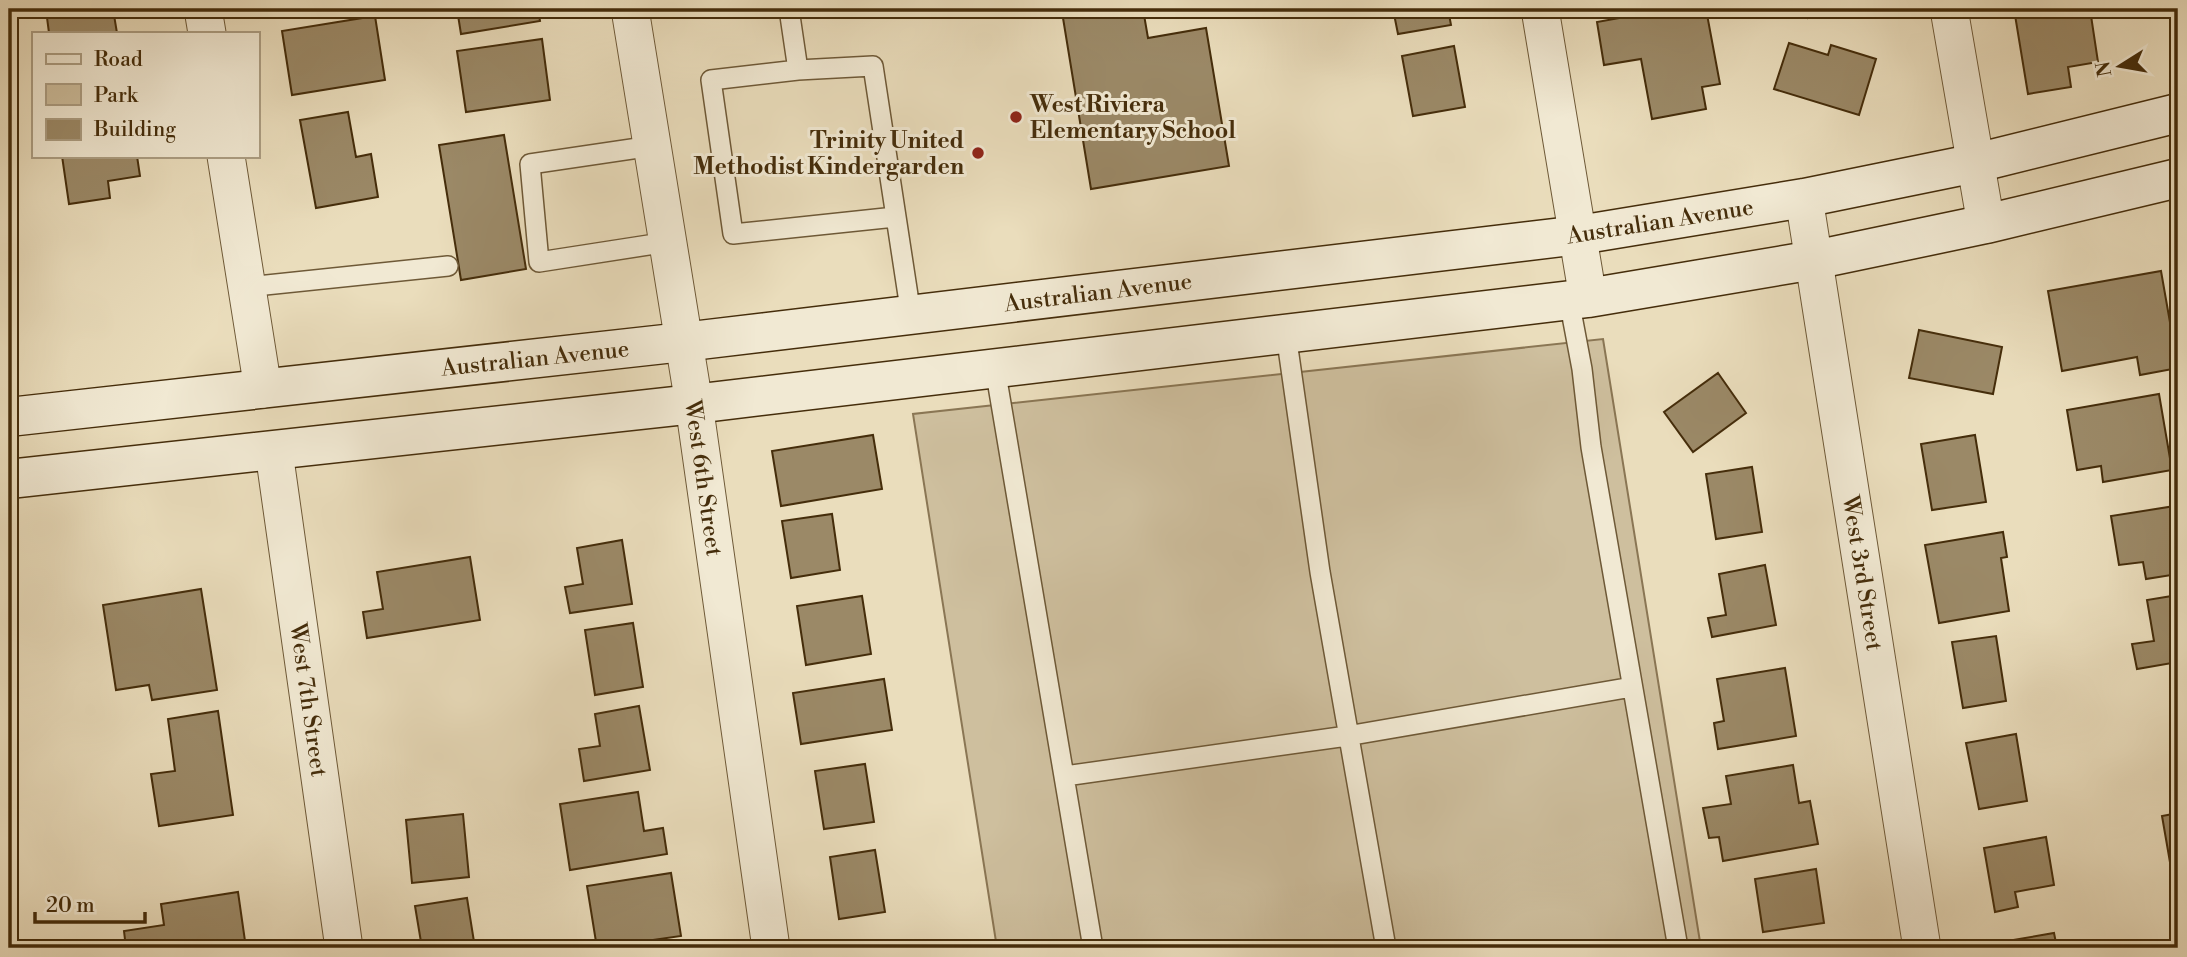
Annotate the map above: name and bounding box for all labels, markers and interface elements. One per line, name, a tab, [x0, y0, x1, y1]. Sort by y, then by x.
legend	[32, 32, 259, 158]
north arrow	[2086, 32, 2156, 102]
text: Road	[94, 47, 143, 73]
text: N	[2091, 59, 2118, 79]
text: Park	[94, 83, 139, 109]
place label: West Riviera Elementary School	[1029, 91, 1236, 145]
marker: West Riviera Elementary School	[1008, 109, 1024, 125]
text: Building	[93, 117, 176, 143]
place label: Trinity United Methodist Kindergarden	[693, 127, 964, 181]
marker: Trinity United Methodist Kindergarden	[970, 145, 986, 161]
street label: Australian Avenue	[1564, 193, 1756, 251]
street label: Australian Avenue	[1002, 268, 1194, 319]
street label: Australian Avenue	[439, 335, 630, 383]
street label: West 6th Street	[678, 397, 728, 558]
street label: West 3rd Street	[1836, 493, 1888, 653]
street label: West 7th Street	[283, 620, 333, 779]
scale bar	[35, 880, 145, 924]
text: 20 m	[46, 893, 95, 919]

